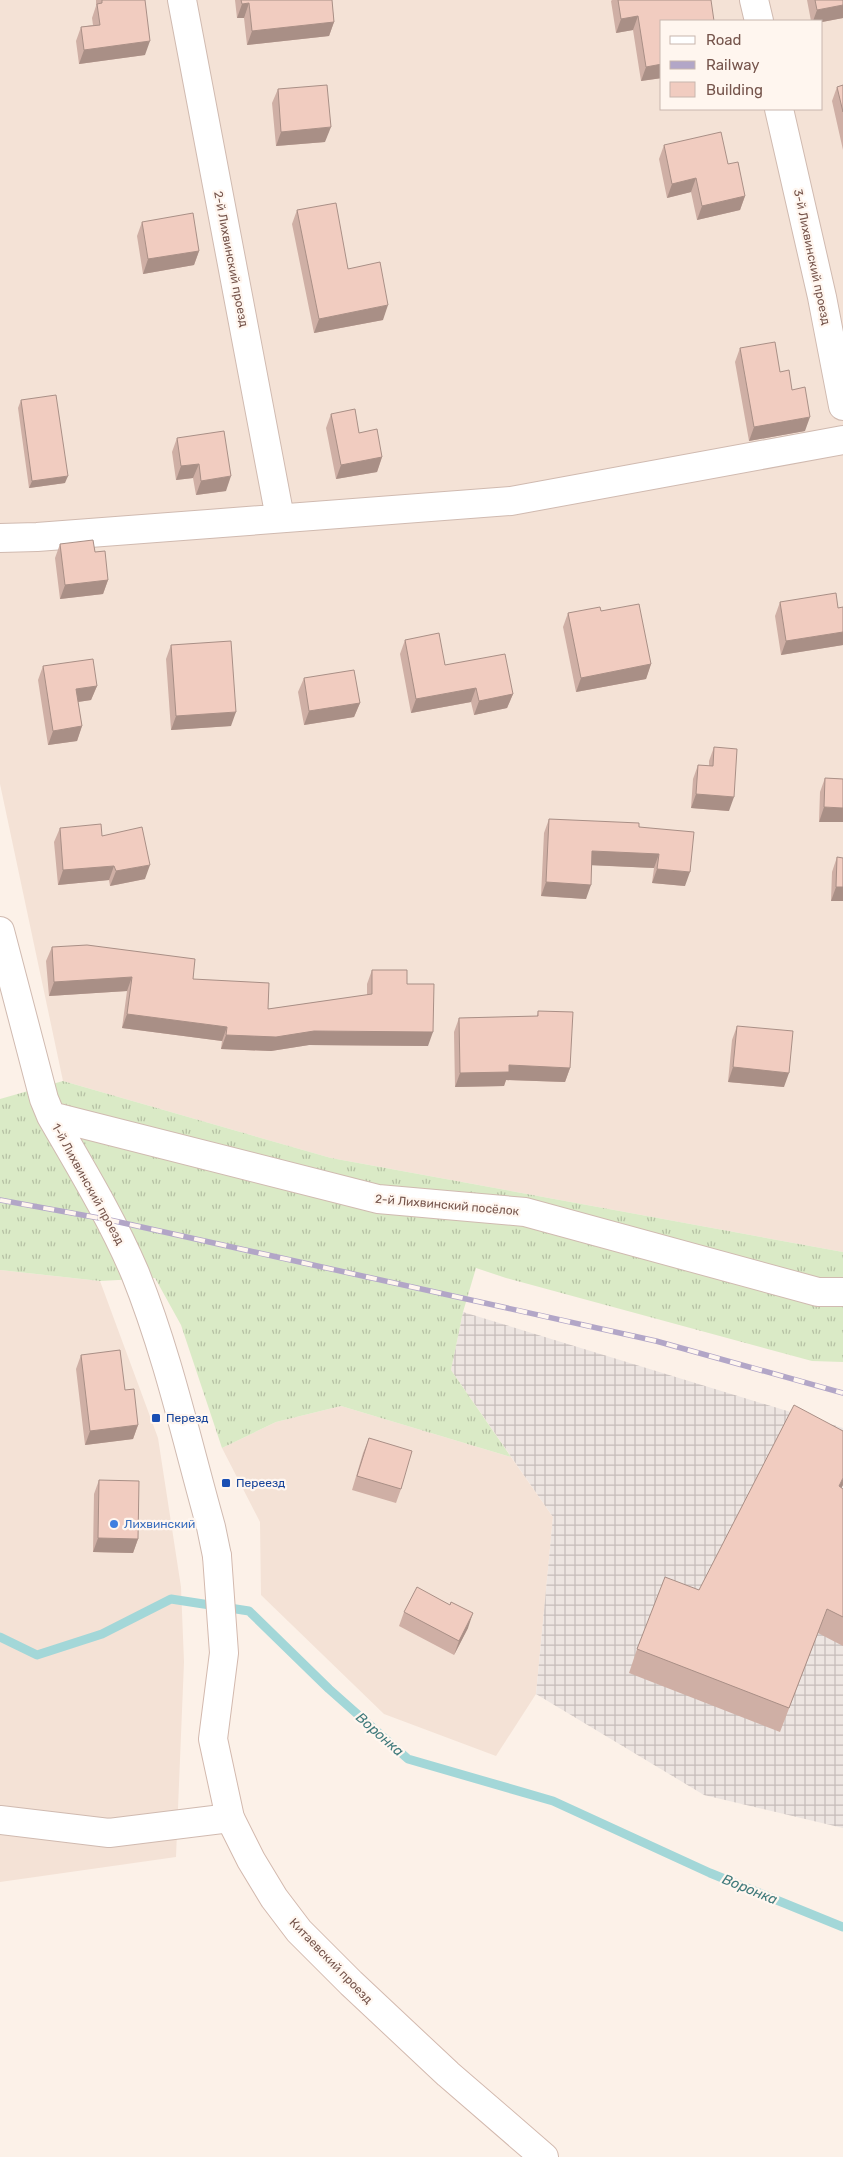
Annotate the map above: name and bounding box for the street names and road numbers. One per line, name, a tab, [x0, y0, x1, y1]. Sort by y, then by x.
street label: 3-й Лихвинский проезд	[791, 188, 833, 326]
street label: 2-й Лихвинский проезд	[211, 190, 251, 328]
street label: 1-й Лихвинский проезд	[49, 1121, 127, 1247]
street label: 2-й Лихвинский посёлок	[374, 1192, 520, 1218]
street label: Китаевский проезд	[287, 1915, 375, 2007]

